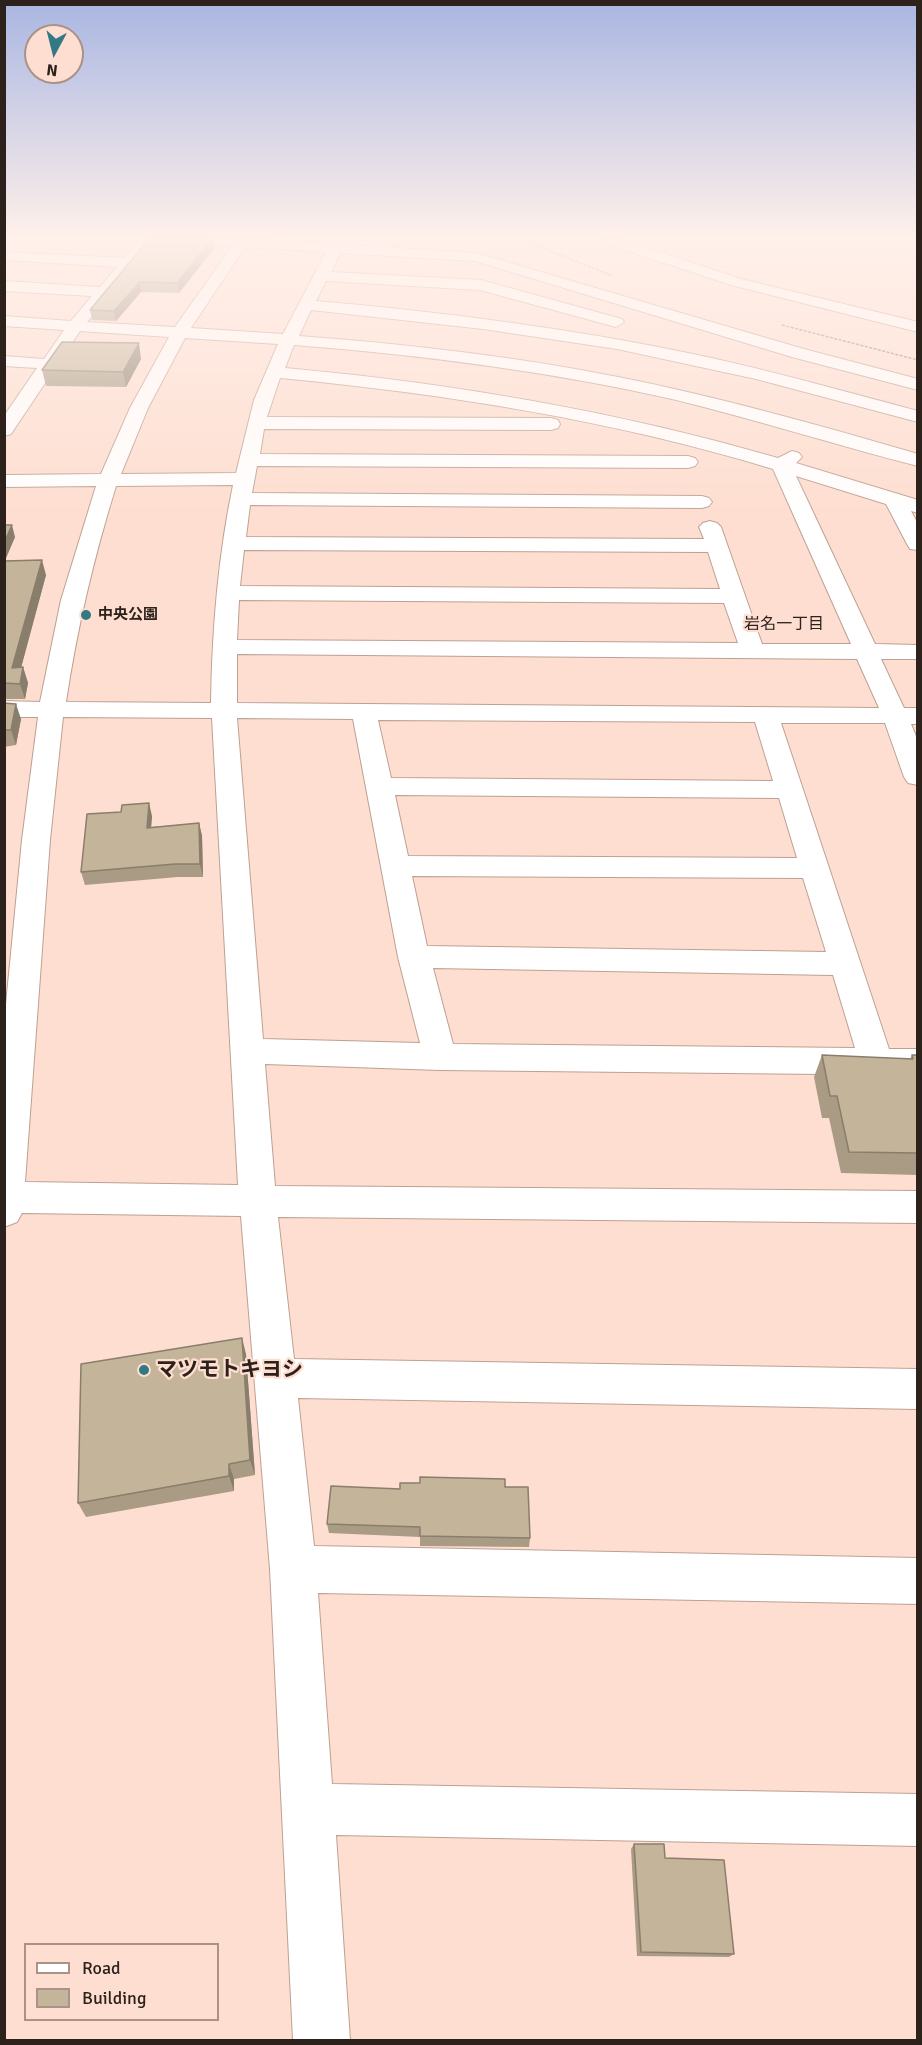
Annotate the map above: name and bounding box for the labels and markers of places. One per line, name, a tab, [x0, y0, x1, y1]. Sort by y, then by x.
place label: 中央公園	[98, 606, 158, 624]
marker: 中央公園	[79, 608, 93, 622]
place label: マツモトキヨシ	[156, 1357, 303, 1383]
marker: マツモトキヨシ	[137, 1363, 151, 1377]

